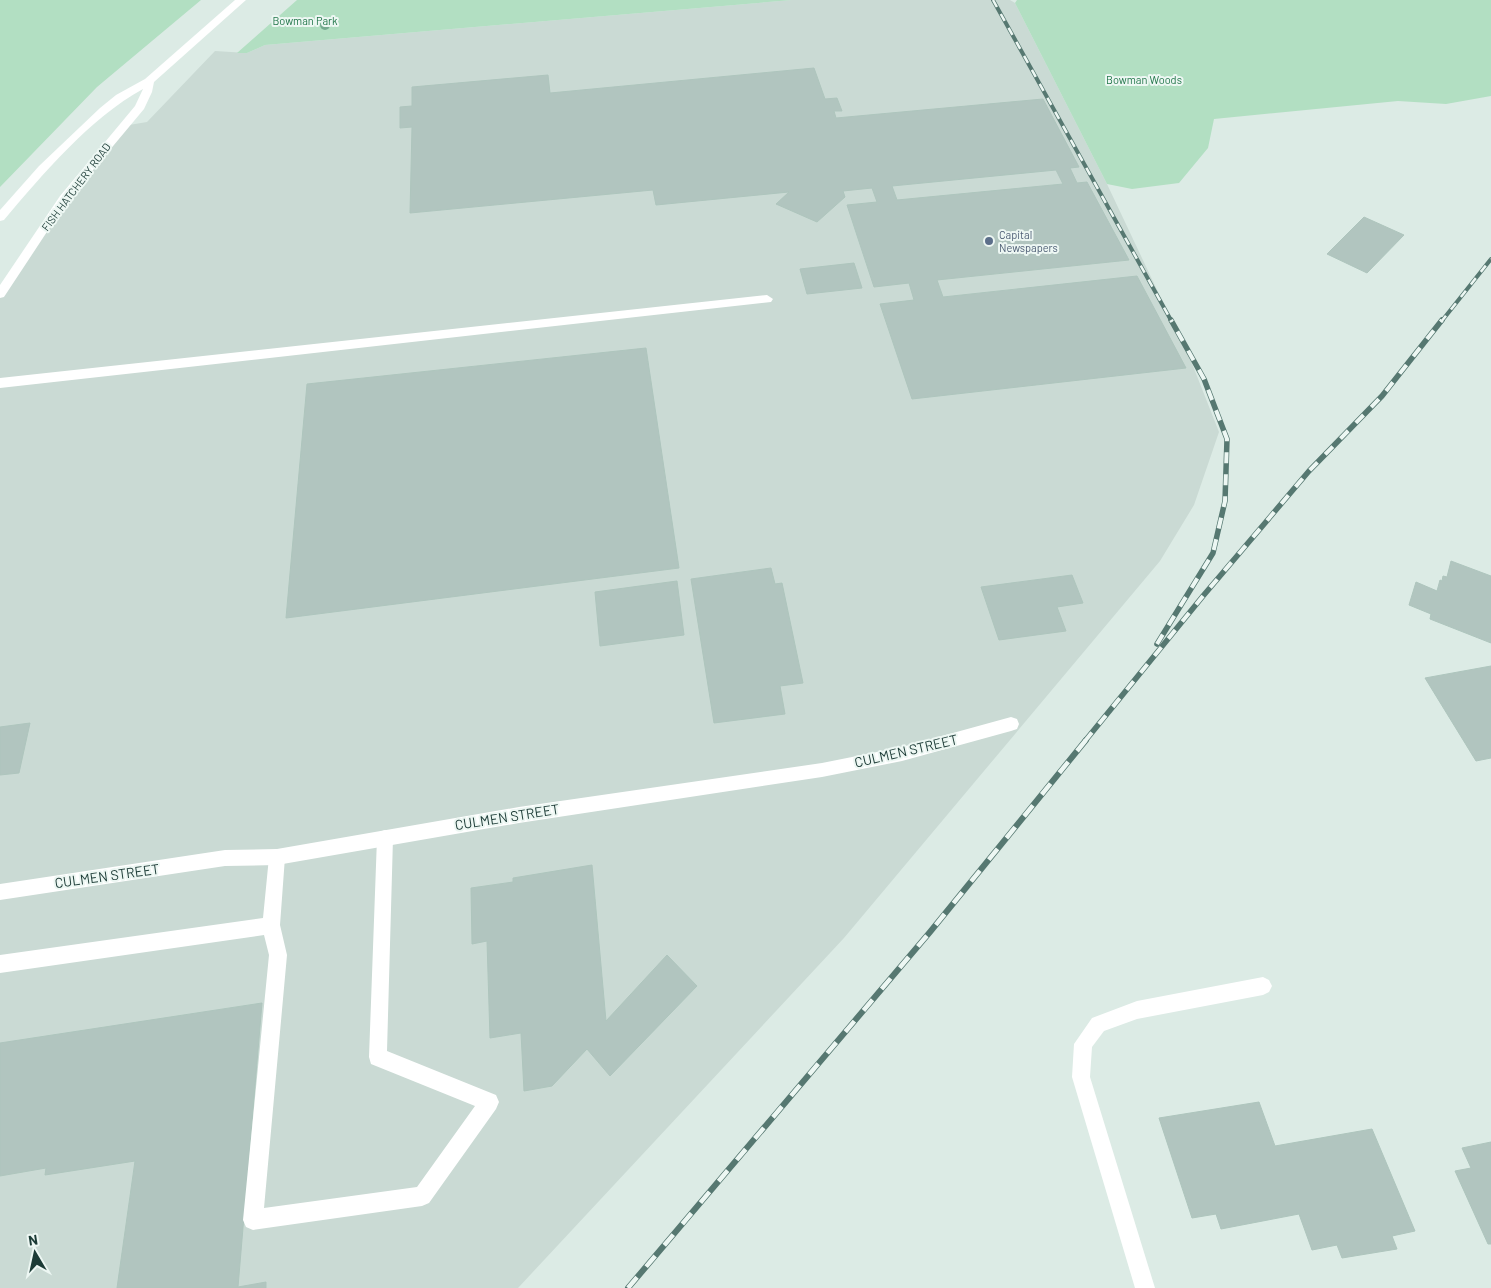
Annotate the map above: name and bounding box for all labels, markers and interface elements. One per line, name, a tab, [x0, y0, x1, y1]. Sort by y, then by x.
park label: Bowman Park	[272, 14, 338, 27]
park label: Bowman Woods	[1106, 73, 1182, 86]
street label: FISH HATCHERY ROAD	[38, 140, 113, 233]
place label: Capital Newspapers	[999, 228, 1058, 254]
marker: Capital Newspapers	[983, 235, 995, 247]
street label: CULMEN STREET	[853, 730, 959, 771]
street label: CULMEN STREET	[453, 800, 560, 833]
street label: CULMEN STREET	[53, 860, 160, 891]
north arrow	[10, 1228, 60, 1278]
text: N	[27, 1231, 39, 1249]

